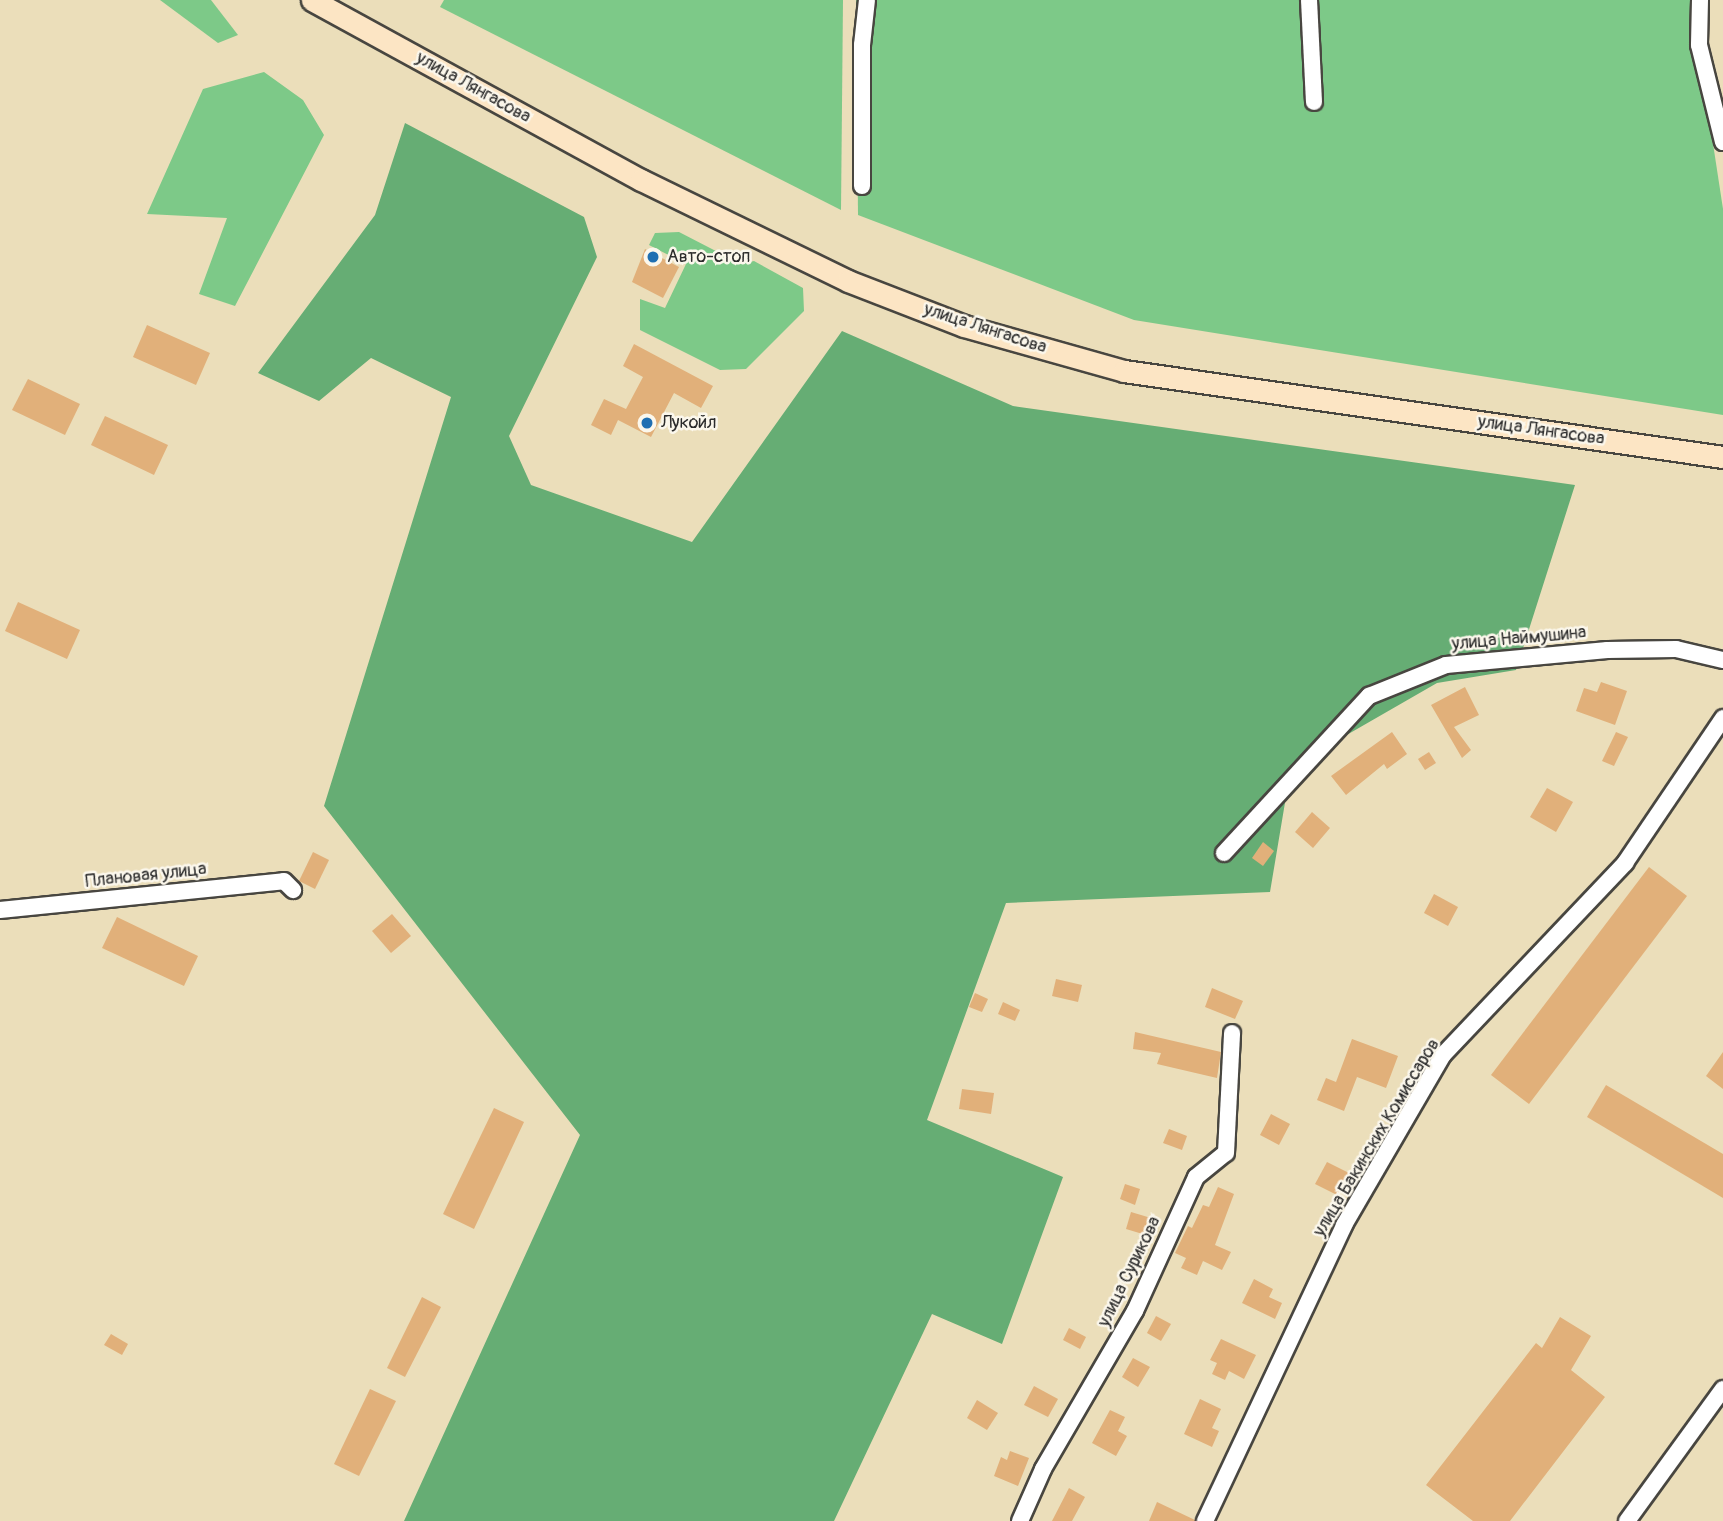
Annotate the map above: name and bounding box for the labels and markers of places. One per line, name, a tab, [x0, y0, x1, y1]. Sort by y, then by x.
place label: Авто-стоп	[667, 246, 751, 268]
marker: Авто-стоп	[645, 249, 661, 265]
place label: Лукойл	[661, 412, 717, 434]
marker: Лукойл	[639, 415, 655, 431]

